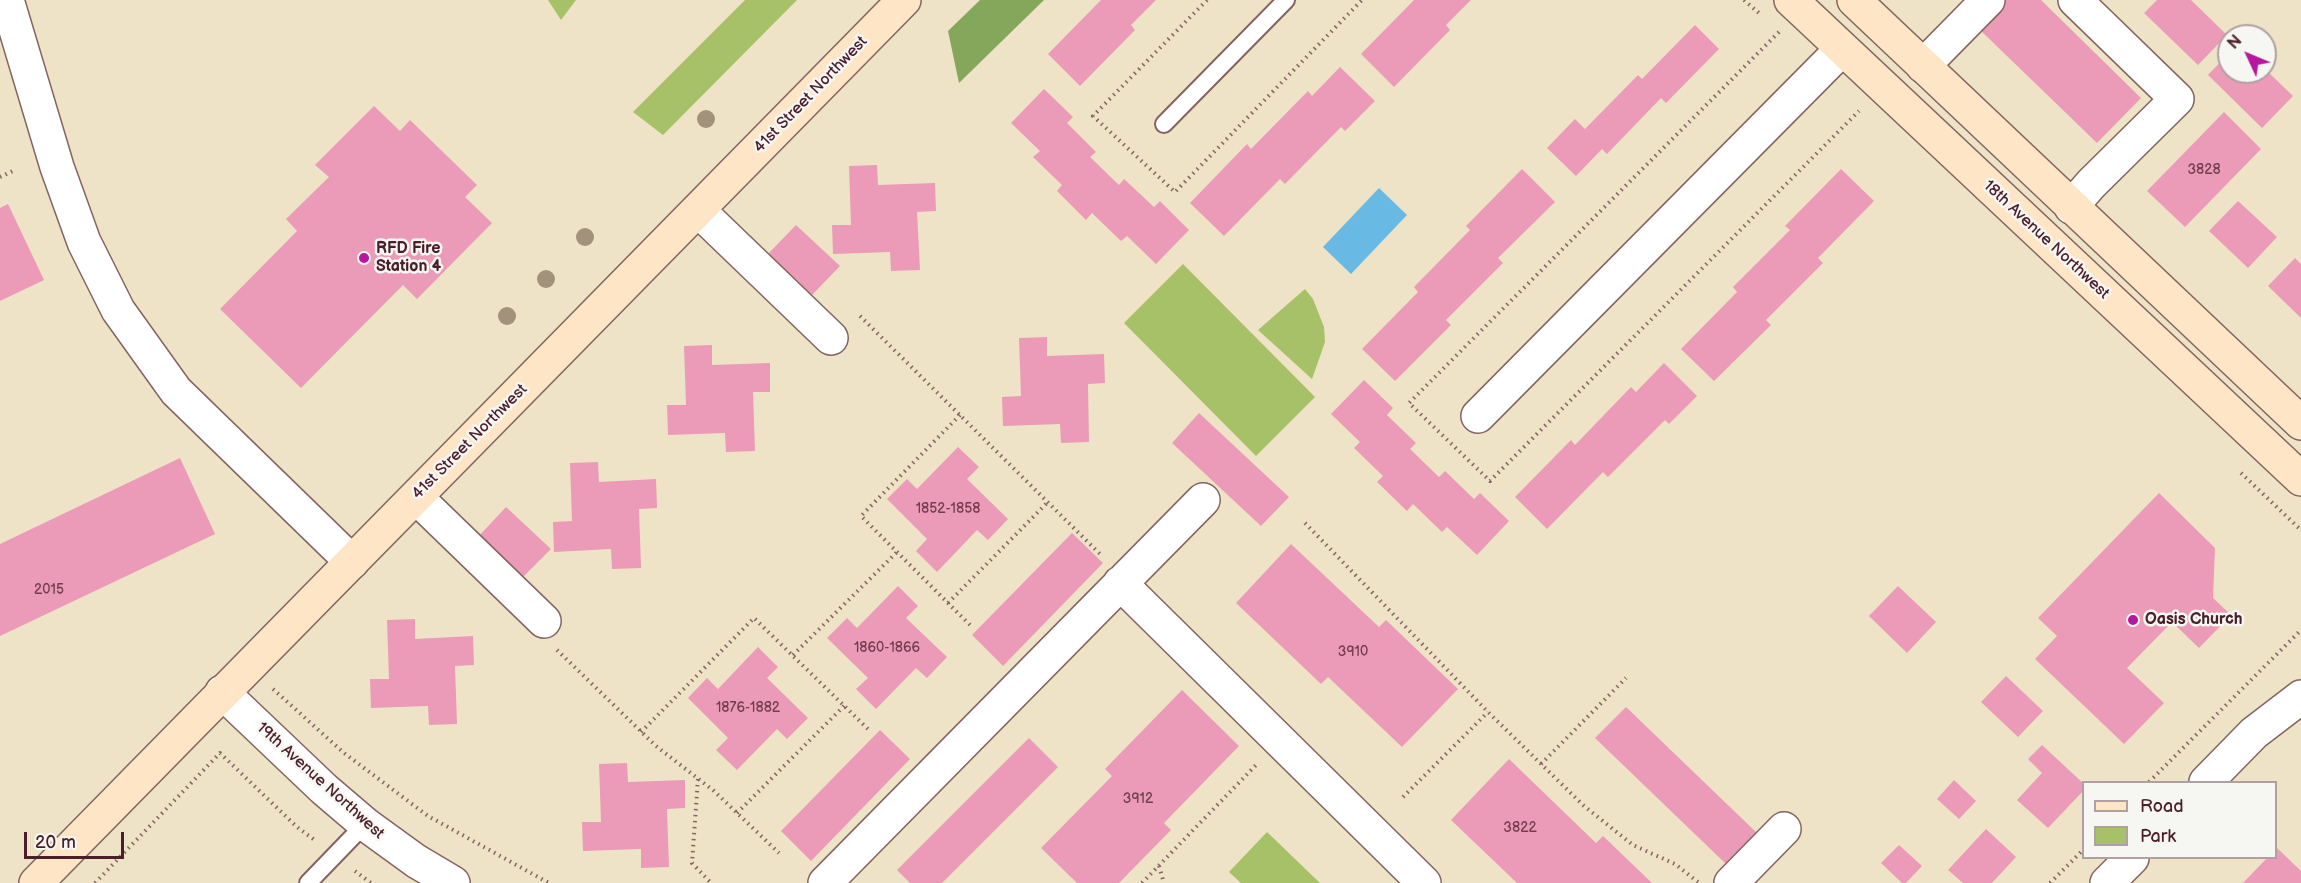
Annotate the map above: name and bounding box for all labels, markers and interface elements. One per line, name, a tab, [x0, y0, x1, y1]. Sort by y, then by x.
north arrow	[2217, 24, 2277, 84]
text: N	[2224, 32, 2246, 53]
street label: 41st Street Northwest	[750, 33, 872, 157]
house number: 3828	[2187, 162, 2221, 178]
street label: 18th Avenue Northwest	[1979, 177, 2113, 303]
place label: RFD Fire Station 4	[376, 239, 441, 277]
marker: RFD Fire Station 4	[357, 251, 371, 265]
street label: 41st Street Northwest	[408, 380, 532, 504]
house number: 1852-1858	[916, 501, 980, 517]
house number: 2015	[34, 582, 64, 598]
place label: Oasis Church	[2145, 610, 2242, 630]
marker: Oasis Church	[2126, 613, 2140, 627]
house number: 1860-1866	[854, 640, 920, 656]
house number: 3910	[1338, 644, 1368, 660]
house number: 1876-1882	[716, 700, 780, 716]
street label: 19th Avenue Northwest	[252, 719, 388, 843]
legend	[2082, 781, 2277, 859]
house number: 3912	[1123, 791, 1153, 807]
text: Road	[2140, 796, 2184, 817]
scale bar	[27, 820, 128, 858]
house number: 3822	[1503, 820, 1537, 836]
text: Park	[2140, 826, 2176, 847]
text: 20 m	[35, 832, 76, 853]

